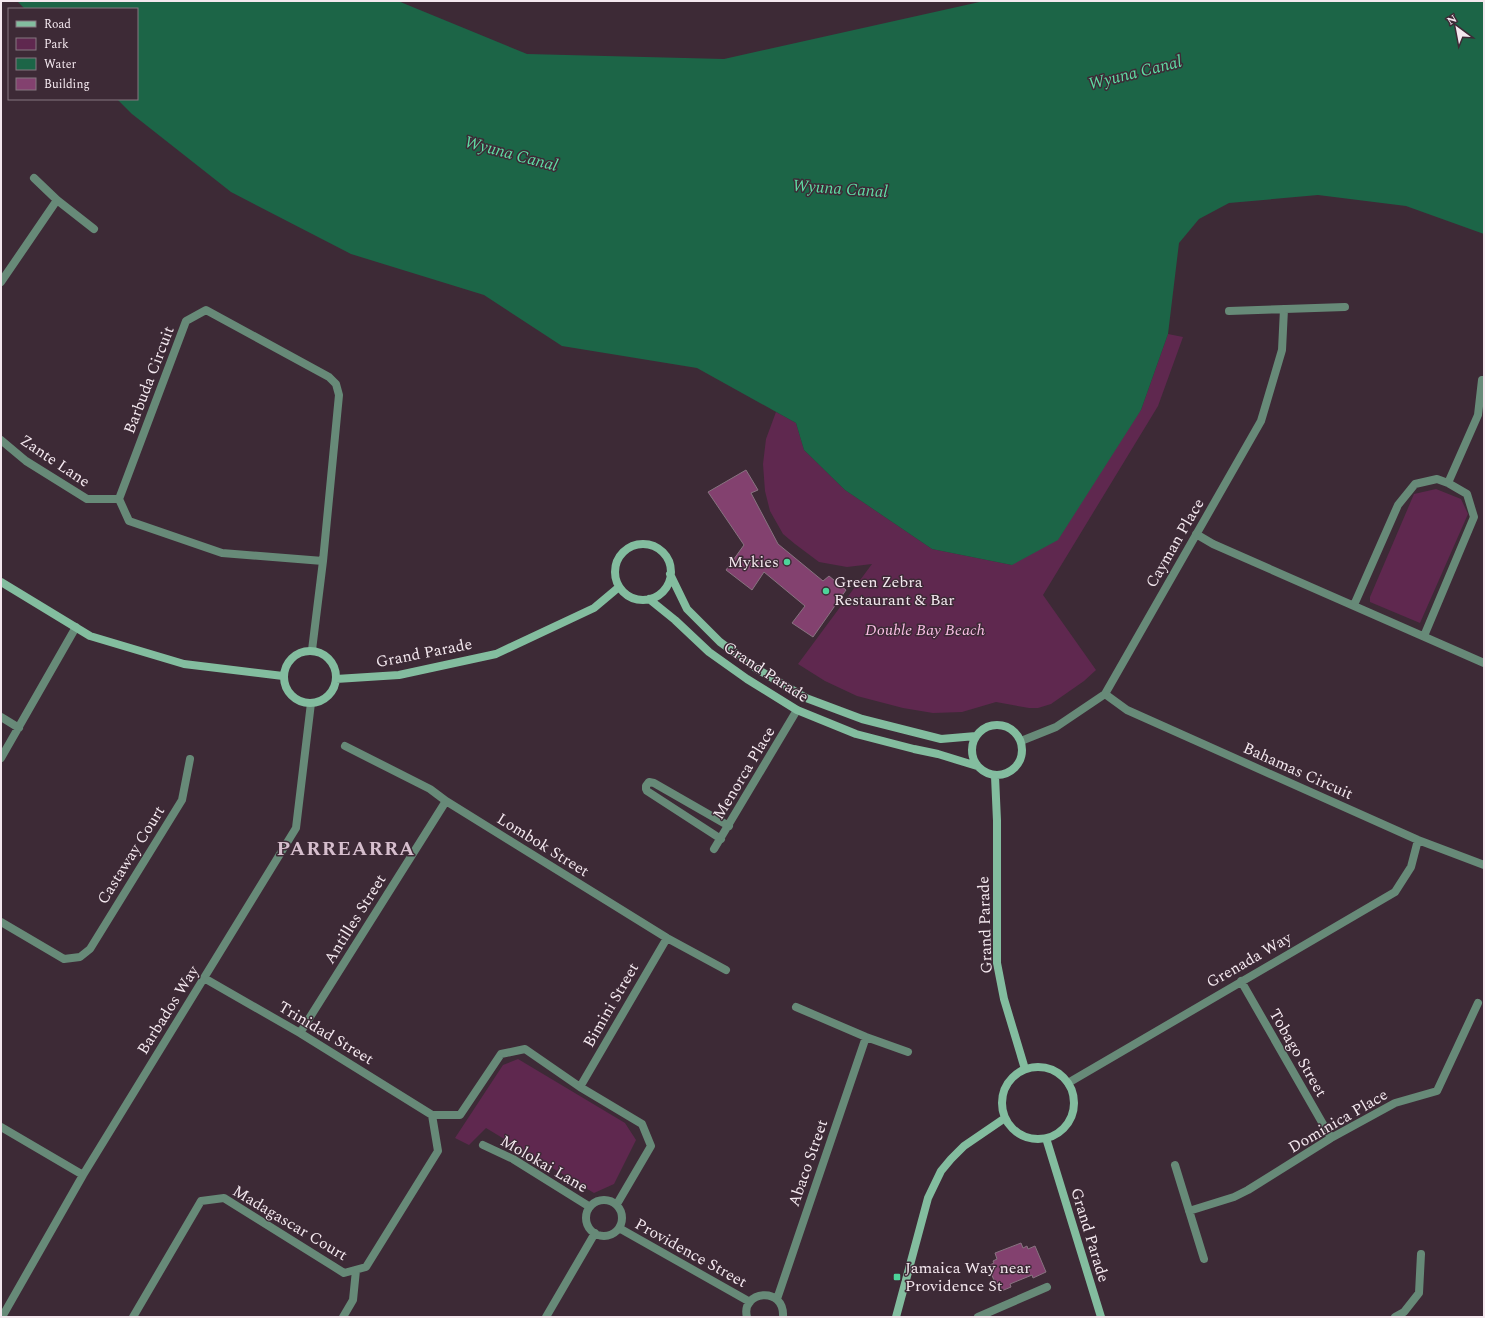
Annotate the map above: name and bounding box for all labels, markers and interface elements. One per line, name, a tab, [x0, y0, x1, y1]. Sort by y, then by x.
legend	[8, 8, 138, 100]
north arrow	[1437, 8, 1477, 48]
text: N	[1444, 10, 1460, 30]
text: Road	[44, 15, 71, 34]
text: Park	[44, 35, 69, 54]
water label: Wyuna Canal	[1085, 49, 1185, 97]
text: Water	[44, 55, 76, 74]
text: Building	[44, 75, 90, 94]
water label: Wyuna Canal	[461, 129, 561, 179]
water label: Wyuna Canal	[791, 173, 889, 205]
street label: Barbuda Circuit	[117, 322, 181, 437]
street label: Zante Lane	[15, 429, 95, 493]
street label: Cayman Place	[1140, 494, 1210, 592]
place label: Mykies	[728, 550, 779, 574]
marker: Mykies	[782, 557, 792, 567]
place label: Green Zebra Restaurant & Bar	[834, 570, 955, 612]
marker: Green Zebra Restaurant & Bar	[821, 586, 831, 596]
park label: Double Bay Beach	[865, 618, 985, 642]
street label: Grand Parade	[374, 632, 474, 674]
street label: Grand Parade	[719, 635, 813, 709]
street label: Menorca Place	[707, 722, 781, 824]
street label: Bahamas Circuit	[1239, 736, 1357, 806]
street label: Castaway Court	[91, 801, 171, 909]
street label: Lombok Street	[492, 807, 594, 883]
district label: PARREARRA	[277, 834, 415, 864]
street label: Antilles Street	[318, 869, 392, 969]
street label: Grand Parade	[971, 876, 999, 974]
street label: Grenada Way	[1202, 925, 1297, 994]
street label: Bimini Street	[577, 958, 645, 1052]
street label: Barbados Way	[131, 960, 206, 1059]
street label: Trinidad Street	[274, 995, 379, 1071]
street label: Tobago Street	[1263, 1004, 1333, 1102]
street label: Dominica Place	[1284, 1083, 1392, 1159]
street label: Abaco Street	[782, 1116, 834, 1210]
street label: Molokai Lane	[496, 1129, 592, 1199]
street label: Madagascar Court	[228, 1179, 352, 1267]
street label: Grand Parade	[1064, 1185, 1116, 1285]
street label: Providence Street	[630, 1212, 752, 1294]
place label: Jamaica Way near Providence St	[905, 1256, 1031, 1298]
marker: Jamaica Way near Providence St	[892, 1272, 902, 1282]

